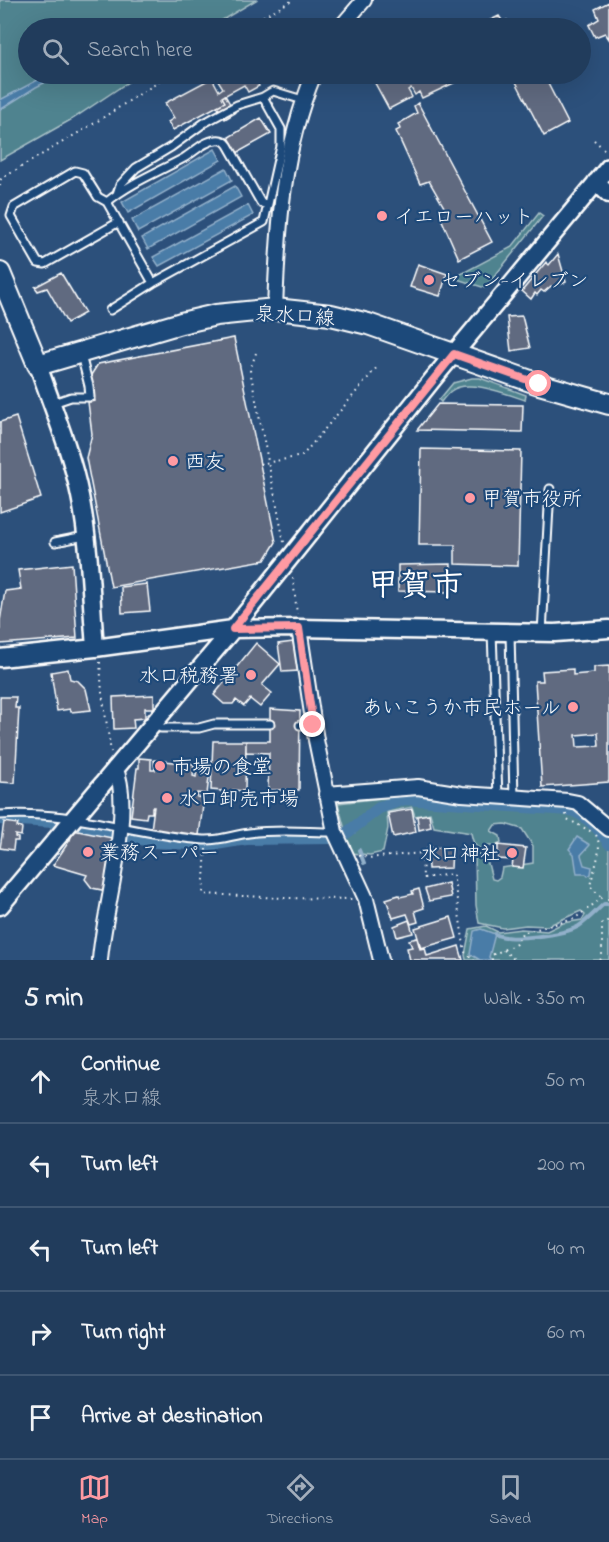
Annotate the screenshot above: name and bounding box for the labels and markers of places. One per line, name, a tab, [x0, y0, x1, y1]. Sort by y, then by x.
place label: イエローハット	[394, 204, 534, 233]
marker: イエローハット	[375, 209, 389, 223]
place label: セブン-イレブン	[441, 268, 589, 297]
marker: セブン-イレブン	[422, 273, 436, 287]
place label: 西友	[185, 449, 225, 478]
marker: 西友	[166, 454, 180, 468]
place label: 甲賀市役所	[482, 486, 582, 515]
marker: 甲賀市役所	[463, 491, 477, 505]
place label: 水口税務署	[139, 663, 239, 692]
marker: 水口税務署	[244, 668, 258, 682]
place label: あいこうか市民ホール	[362, 695, 561, 724]
marker: あいこうか市民ホール	[566, 700, 580, 714]
place label: 市場の食堂	[172, 754, 272, 783]
marker: 市場の食堂	[153, 759, 167, 773]
place label: 水口卸売市場	[179, 786, 299, 815]
marker: 水口卸売市場	[160, 791, 174, 805]
place label: 業務スーパー	[100, 840, 219, 869]
place label: 水口神社	[420, 841, 500, 870]
marker: 業務スーパー	[81, 845, 95, 859]
marker: 水口神社	[505, 846, 519, 860]

